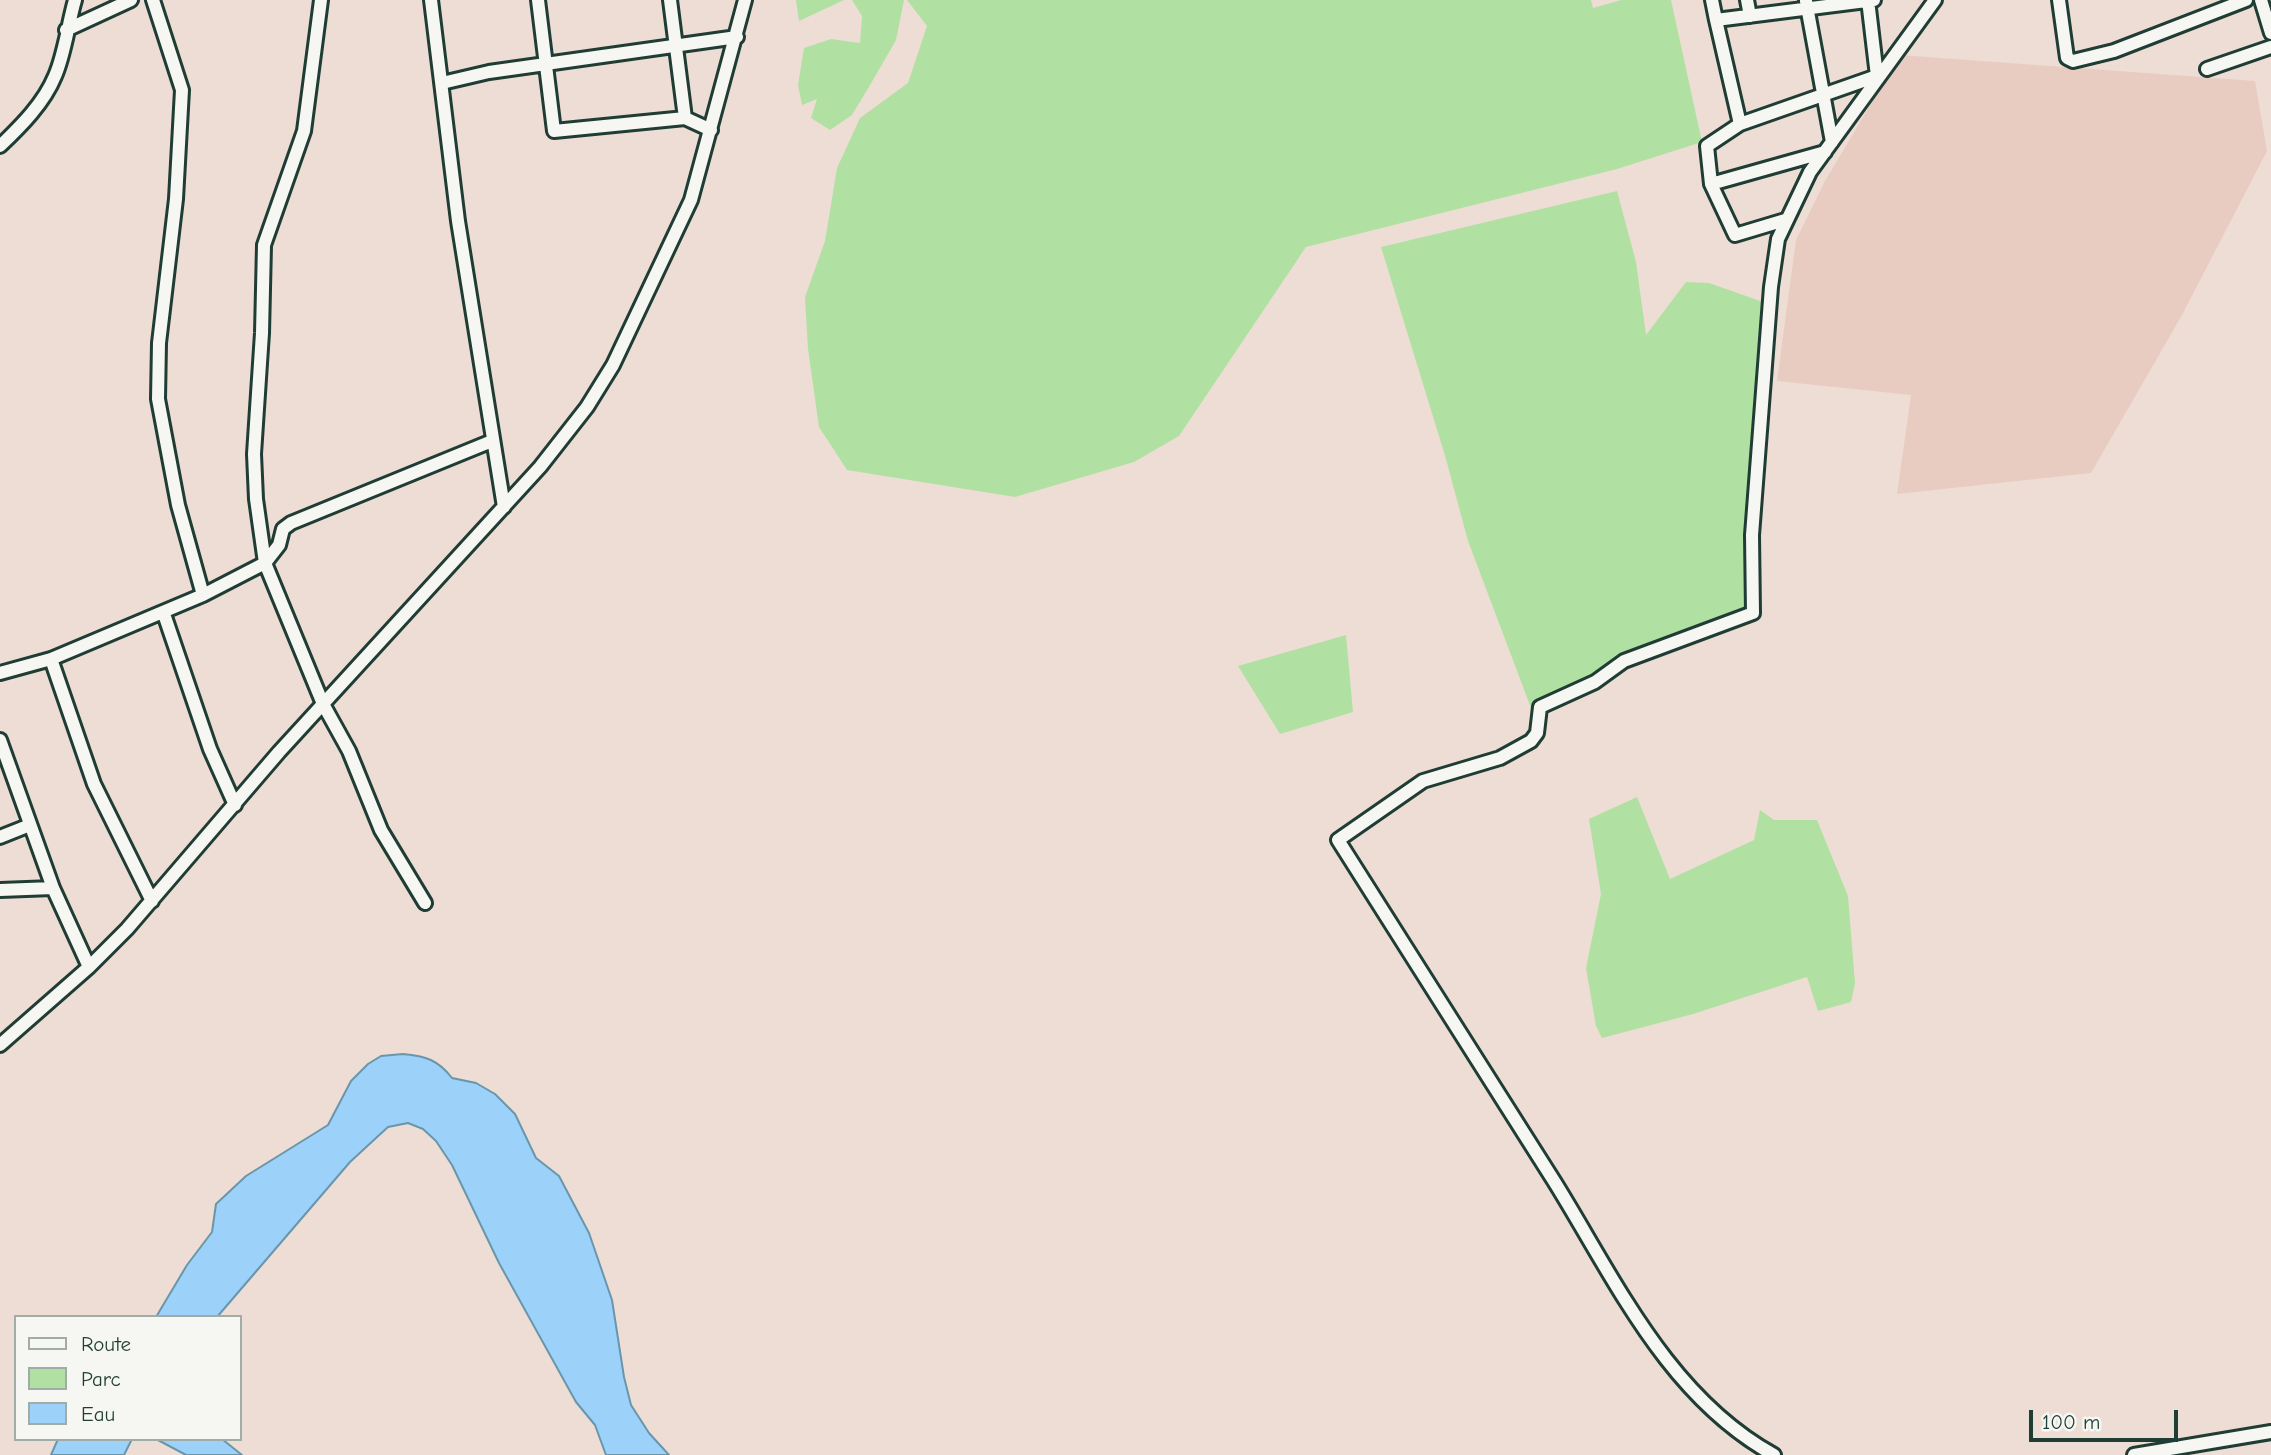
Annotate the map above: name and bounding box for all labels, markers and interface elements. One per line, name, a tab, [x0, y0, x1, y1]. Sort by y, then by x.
legend	[14, 1315, 242, 1441]
text: Route	[81, 1332, 131, 1356]
text: Parc	[81, 1367, 121, 1391]
scale bar	[2033, 1396, 2182, 1440]
text: Eau	[81, 1402, 115, 1426]
text: 100 m	[2042, 1410, 2100, 1434]

